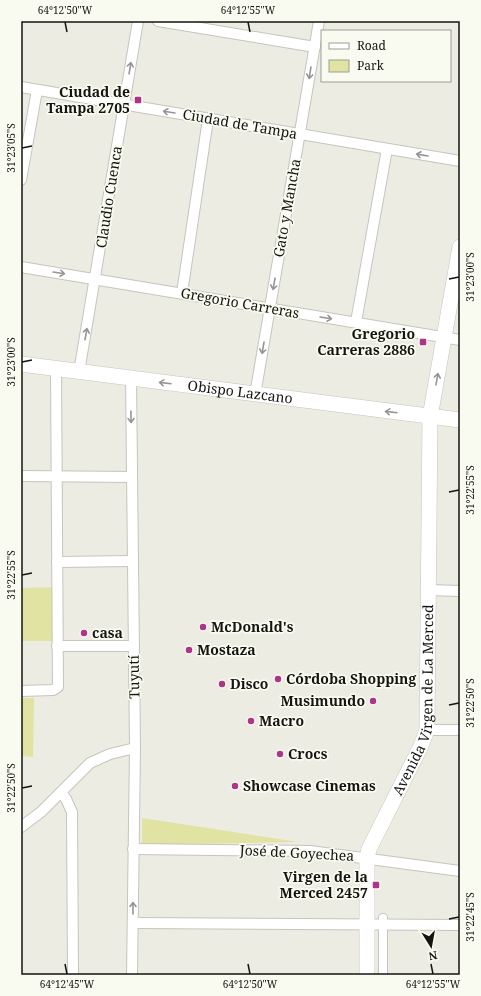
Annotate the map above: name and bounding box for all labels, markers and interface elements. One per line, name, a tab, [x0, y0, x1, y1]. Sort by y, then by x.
text: 64°12'50"W	[38, 3, 93, 17]
text: 64°12'55"W	[221, 3, 276, 17]
legend	[321, 30, 451, 82]
text: Road	[357, 37, 387, 54]
text: Park	[357, 57, 385, 74]
one-way arrow	[126, 62, 134, 75]
one-way arrow	[306, 66, 314, 79]
place label: Ciudad de Tampa 2705	[46, 82, 130, 117]
marker: Ciudad de Tampa 2705	[133, 95, 143, 105]
street label: Ciudad de Tampa	[181, 104, 299, 143]
one-way arrow	[163, 108, 176, 116]
text: 31°23'05"S	[4, 123, 18, 173]
street label: Claudio Cuenca	[91, 144, 126, 249]
one-way arrow	[415, 151, 428, 159]
street label: Gato y Mancha	[268, 157, 305, 259]
text: 31°23'00"S	[463, 252, 477, 302]
one-way arrow	[53, 269, 66, 277]
one-way arrow	[270, 277, 278, 290]
street label: Gregorio Carreras	[179, 283, 301, 322]
one-way arrow	[319, 314, 332, 322]
place label: Gregorio Carreras 2886	[317, 324, 415, 359]
one-way arrow	[82, 328, 90, 341]
text: 31°23'00"S	[4, 337, 18, 387]
marker: Gregorio Carreras 2886	[418, 337, 428, 347]
one-way arrow	[259, 341, 267, 354]
one-way arrow	[433, 373, 441, 386]
street label: Obispo Lazcano	[187, 375, 294, 408]
one-way arrow	[159, 379, 172, 387]
one-way arrow	[385, 408, 398, 416]
one-way arrow	[127, 410, 135, 423]
text: 31°22'55"S	[463, 465, 477, 515]
text: 31°22'55"S	[4, 550, 18, 600]
street label: Avenida Virgen de La Merced	[388, 604, 437, 798]
place label: McDonald's	[211, 617, 294, 636]
marker: McDonald's	[198, 622, 208, 632]
place label: casa	[92, 623, 123, 642]
marker: casa	[79, 628, 89, 638]
place label: Mostaza	[197, 640, 256, 659]
marker: Mostaza	[184, 645, 194, 655]
street label: Tuyutí	[124, 654, 143, 699]
place label: Córdoba Shopping	[286, 669, 416, 688]
place label: Disco	[230, 674, 268, 693]
marker: Córdoba Shopping	[273, 674, 283, 684]
text: 31°22'50"S	[463, 678, 477, 728]
marker: Disco	[217, 679, 227, 689]
place label: Musimundo	[281, 691, 365, 710]
marker: Musimundo	[368, 696, 378, 706]
place label: Macro	[259, 711, 304, 730]
marker: Macro	[246, 716, 256, 726]
place label: Crocs	[288, 744, 328, 763]
marker: Crocs	[275, 749, 285, 759]
text: 31°22'50"S	[4, 763, 18, 813]
place label: Showcase Cinemas	[243, 776, 376, 795]
marker: Showcase Cinemas	[230, 781, 240, 791]
street label: José de Goyechea	[238, 840, 355, 865]
place label: Virgen de la Merced 2457	[280, 867, 368, 902]
marker: Virgen de la Merced 2457	[371, 880, 381, 890]
text: 31°22'45"S	[463, 892, 477, 942]
one-way arrow	[129, 902, 137, 915]
north arrow	[411, 926, 451, 966]
text: N	[427, 948, 439, 965]
text: 64°12'45"W	[40, 977, 95, 991]
text: 64°12'50"W	[223, 977, 278, 991]
text: 64°12'55"W	[406, 977, 461, 991]

